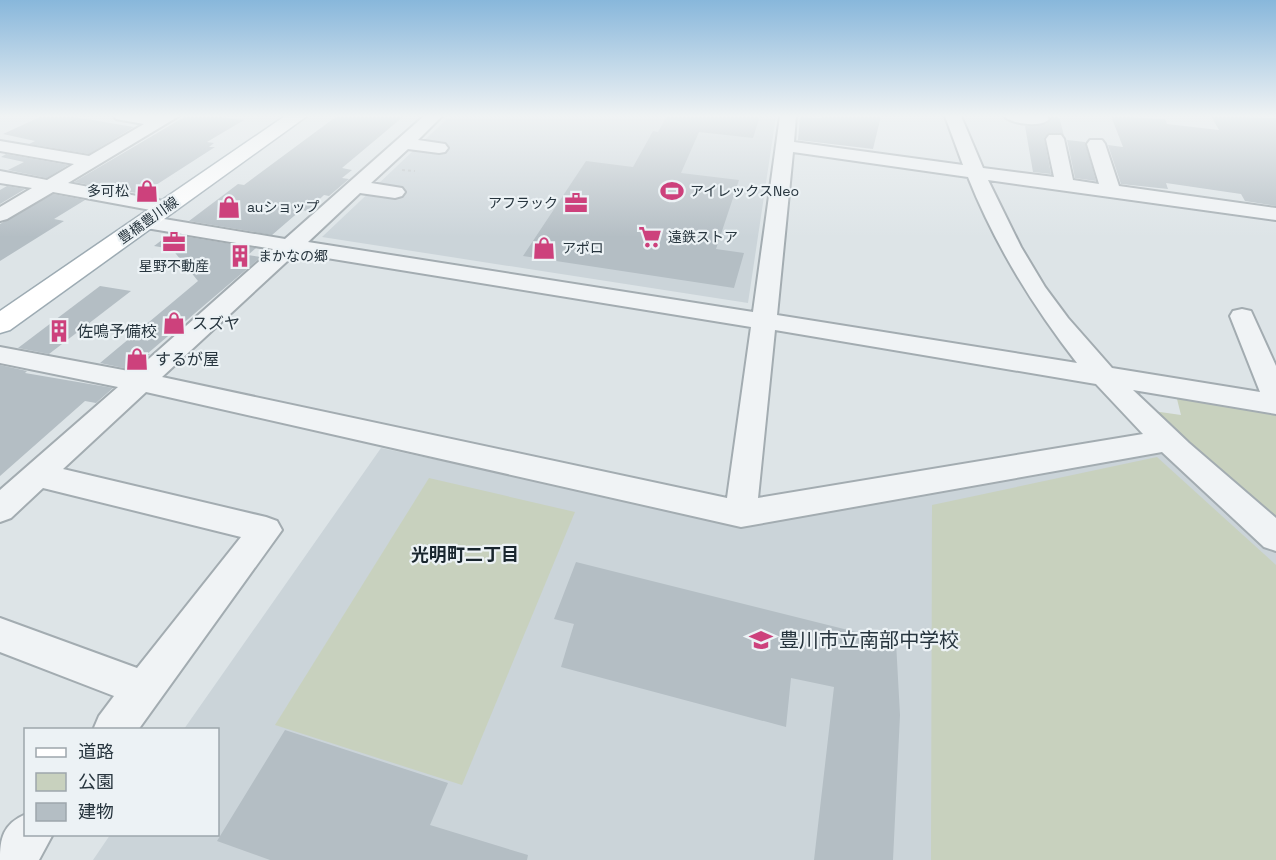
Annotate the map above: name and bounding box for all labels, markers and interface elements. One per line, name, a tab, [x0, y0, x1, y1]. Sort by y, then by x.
shop icon: 多可松	[134, 178, 160, 204]
sports icon: アイレックスNeo	[659, 178, 685, 204]
place label: 多可松	[87, 182, 129, 200]
place label: アイレックスNeo	[690, 182, 799, 200]
office icon: アフラック	[563, 190, 589, 216]
street label: 豊橋豊川線	[114, 193, 182, 247]
shop icon: auショップ	[216, 194, 242, 220]
place label: アフラック	[488, 194, 558, 212]
place label: auショップ	[247, 198, 319, 216]
supermarket icon: 遠鉄ストア	[637, 224, 663, 250]
place label: 遠鉄ストア	[668, 228, 738, 246]
office icon: 星野不動産	[161, 229, 187, 255]
shop icon: アポロ	[531, 235, 557, 261]
place label: アポロ	[562, 239, 604, 257]
building icon: まかなの郷	[227, 243, 253, 269]
place label: まかなの郷	[258, 247, 328, 265]
place label: 星野不動産	[139, 257, 209, 275]
shop icon: スズヤ	[161, 310, 187, 336]
place label: スズヤ	[192, 313, 240, 334]
building icon: 佐鳴予備校	[46, 318, 72, 344]
place label: 佐鳴予備校	[77, 321, 157, 342]
shop icon: するが屋	[124, 346, 150, 372]
place label: するが屋	[155, 349, 219, 370]
district label: 光明町二丁目	[411, 543, 519, 566]
school or university icon: 豊川市立南部中学校	[748, 627, 774, 653]
place label: 豊川市立南部中学校	[779, 627, 959, 653]
legend	[24, 728, 219, 836]
text: 道路	[78, 740, 114, 763]
text: 公園	[78, 770, 114, 793]
text: 建物	[78, 800, 114, 823]

